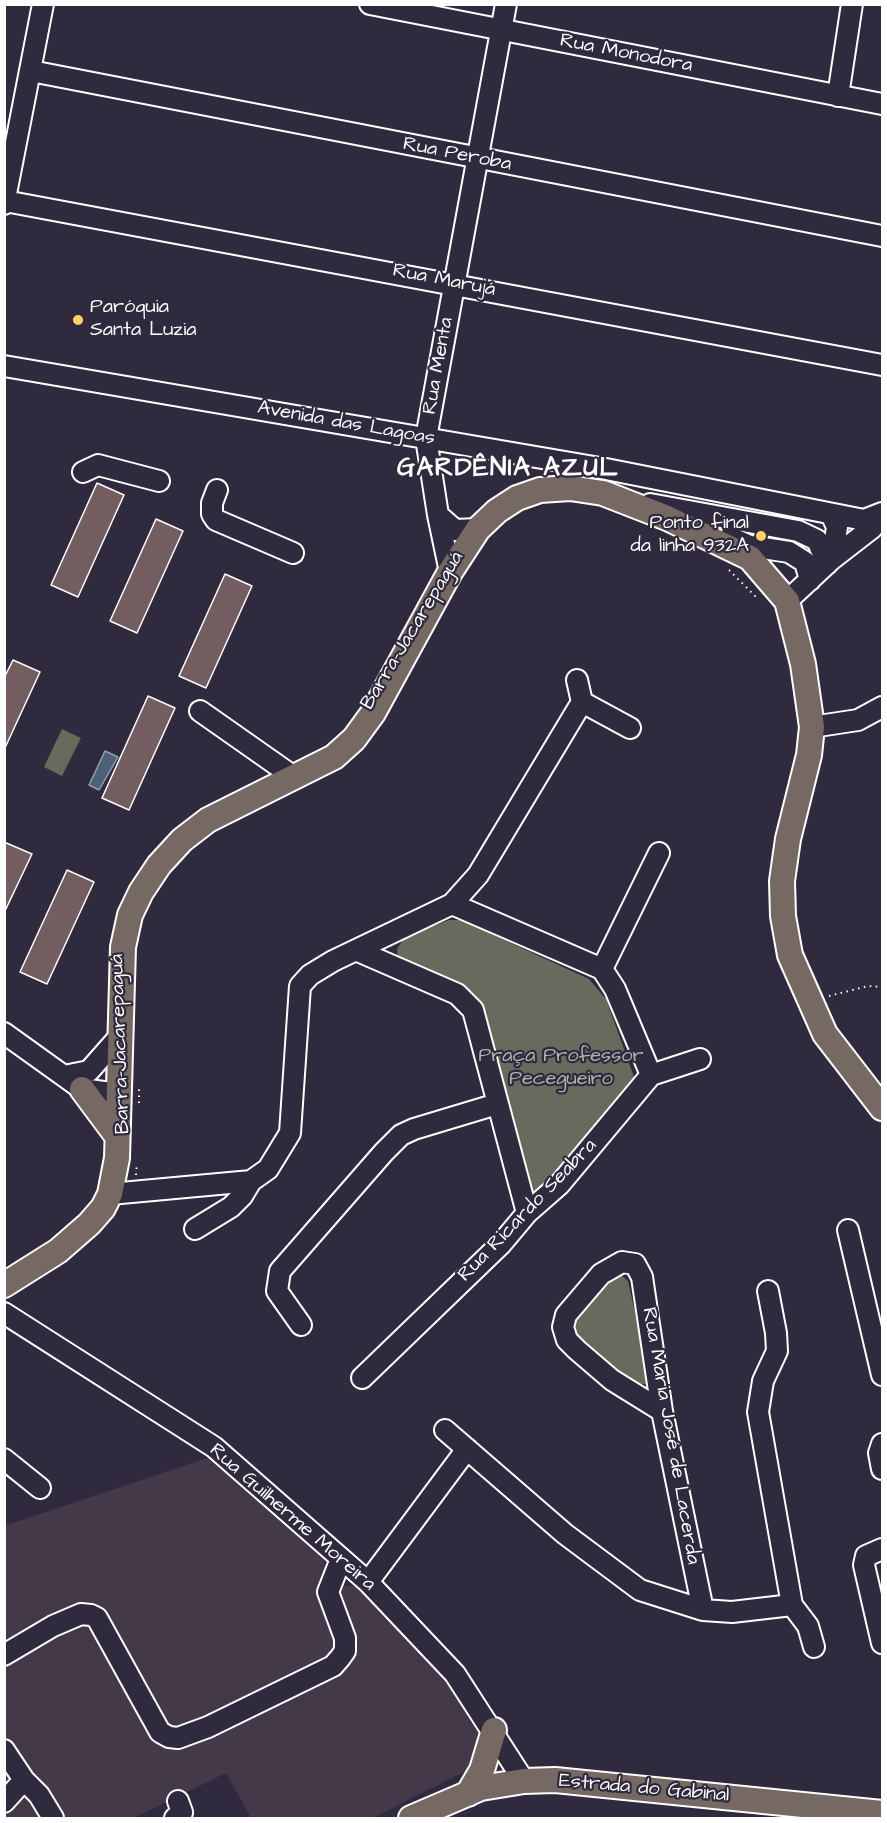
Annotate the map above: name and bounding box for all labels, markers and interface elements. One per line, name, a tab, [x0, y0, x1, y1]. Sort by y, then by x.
street label: Rua Monodora	[558, 29, 694, 79]
street label: Rua Peroba	[401, 133, 513, 177]
street label: Rua Marujá	[391, 259, 497, 303]
place label: Paróquia Santa Luzia	[90, 296, 196, 343]
marker: Paróquia Santa Luzia	[71, 313, 85, 327]
street label: Rua Menta	[419, 316, 459, 416]
street label: Avenida das Lagoas	[255, 397, 437, 451]
district label: GARDÊNIA AZUL	[397, 454, 619, 486]
place label: Ponto final da linha 932A	[630, 512, 749, 559]
marker: Ponto final da linha 932A	[754, 529, 768, 543]
street label: Barra-Jacarepaguá	[356, 548, 470, 714]
street label: Barra-Jacarepaguá	[106, 954, 136, 1134]
park label: Praça Professor Pecegueiro	[479, 1045, 643, 1092]
street label: Rua Ricardo Seabra	[454, 1134, 602, 1288]
street label: Rua Maria José de Lacerda	[636, 1306, 704, 1566]
street label: Rua Guilherme Moreira	[204, 1439, 380, 1597]
street label: Estrada do Gabinal	[558, 1770, 730, 1808]

